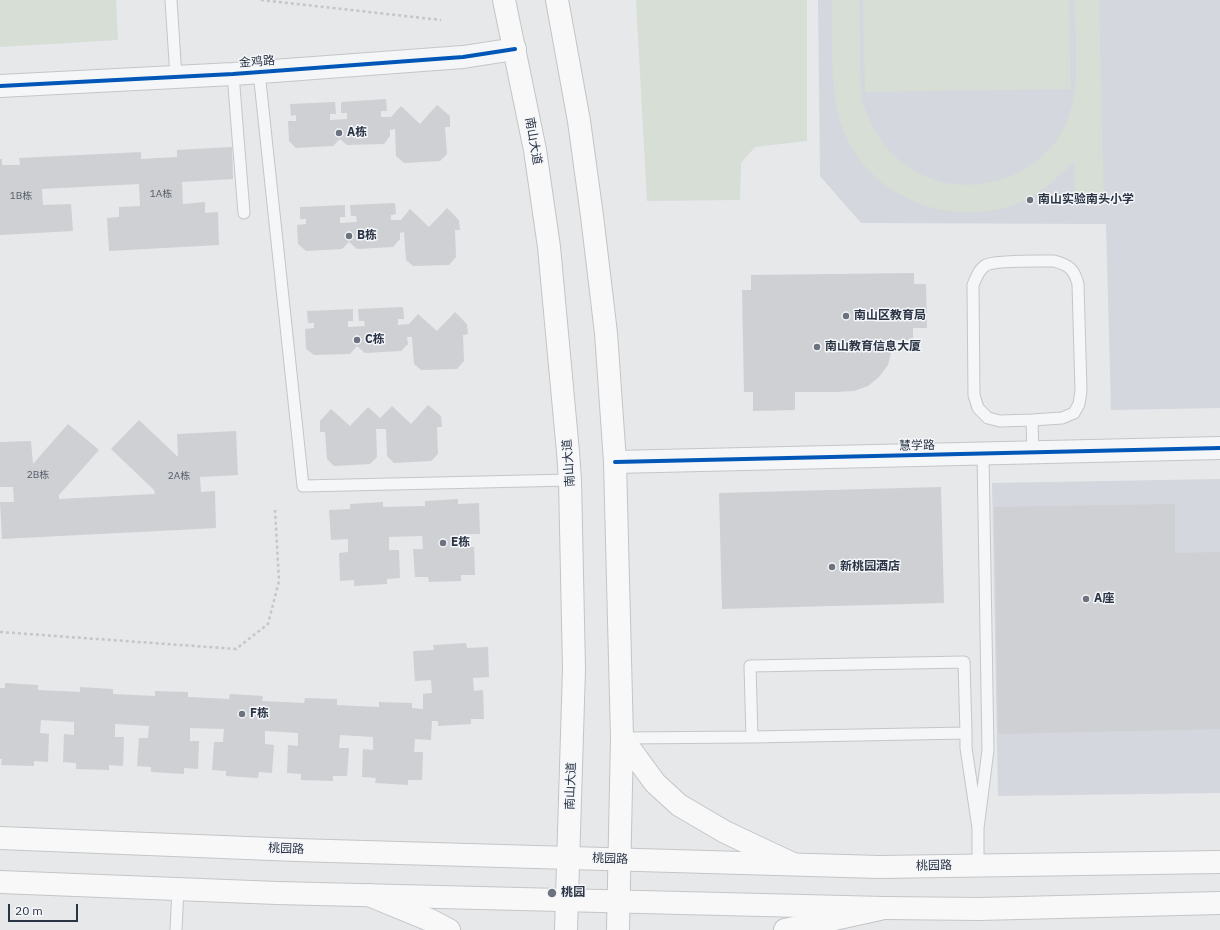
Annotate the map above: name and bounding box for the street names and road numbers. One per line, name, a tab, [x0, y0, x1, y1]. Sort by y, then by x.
street label: 金鸡路	[239, 54, 275, 70]
street label: 南山大道	[522, 116, 544, 166]
street label: 慧学路	[899, 438, 935, 454]
street label: 南山大道	[560, 439, 578, 487]
street label: 南山大道	[563, 762, 579, 810]
street label: 桃园路	[268, 841, 304, 857]
street label: 桃园路	[592, 851, 628, 867]
street label: 桃园路	[916, 858, 952, 874]

